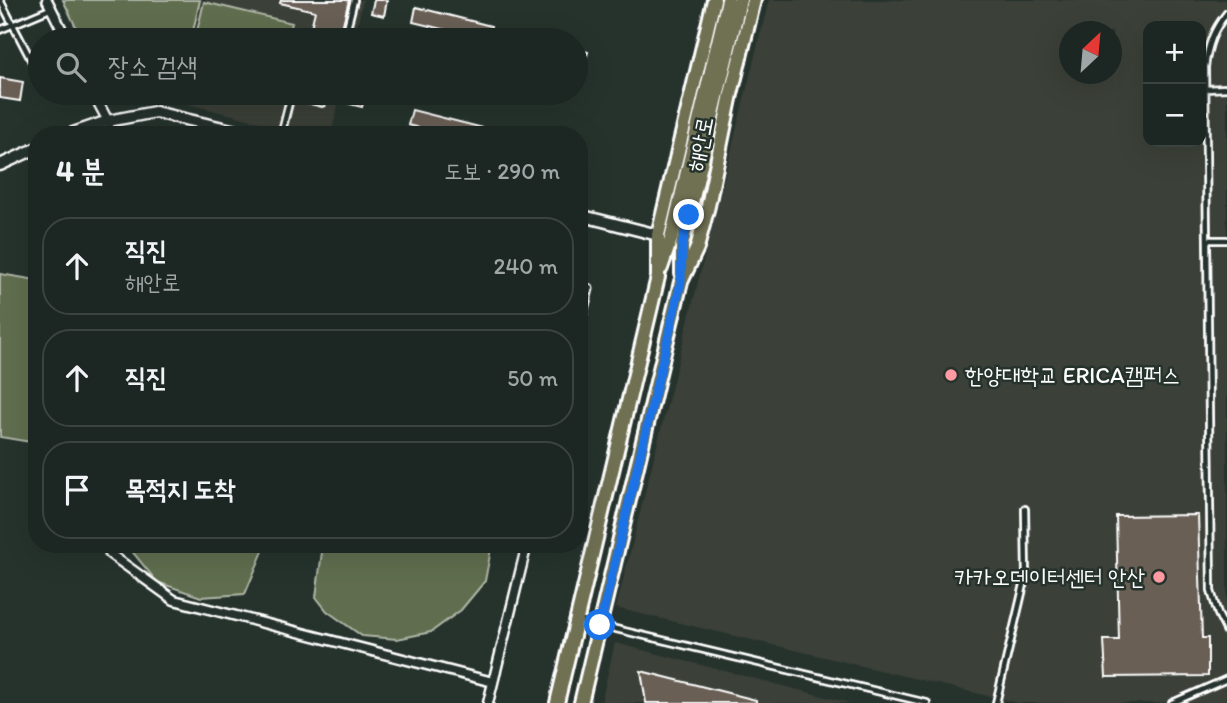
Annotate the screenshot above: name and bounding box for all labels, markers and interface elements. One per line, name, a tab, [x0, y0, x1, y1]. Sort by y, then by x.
north arrow	[1059, 21, 1122, 84]
map controls	[1143, 21, 1206, 147]
button: +	[1143, 21, 1206, 84]
search box	[28, 28, 588, 105]
icon: search	[52, 48, 90, 86]
text: 장소 검색	[108, 50, 198, 82]
button: −	[1143, 84, 1206, 147]
street label: 해안로	[681, 114, 719, 174]
text: 4 분	[56, 152, 105, 189]
text: 도보 · 290 m	[444, 157, 560, 185]
route end	[673, 199, 704, 230]
text: 직진	[125, 234, 167, 266]
icon: ahead	[58, 247, 96, 285]
text: 240 m	[493, 252, 558, 280]
text: 해안로	[125, 268, 181, 296]
icon: ahead	[58, 359, 96, 397]
text: 직진	[125, 361, 167, 393]
place label: 한양대학교 ERICA캠퍼스	[965, 361, 1180, 389]
text: 50 m	[507, 364, 558, 392]
marker: 한양대학교 ERICA캠퍼스	[943, 367, 959, 383]
icon: arrive	[58, 471, 96, 509]
text: 목적지 도착	[125, 473, 235, 505]
place label: 카카오데이터센터 안산	[955, 563, 1145, 591]
marker: 카카오데이터센터 안산	[1151, 569, 1167, 585]
route start	[584, 609, 615, 640]

